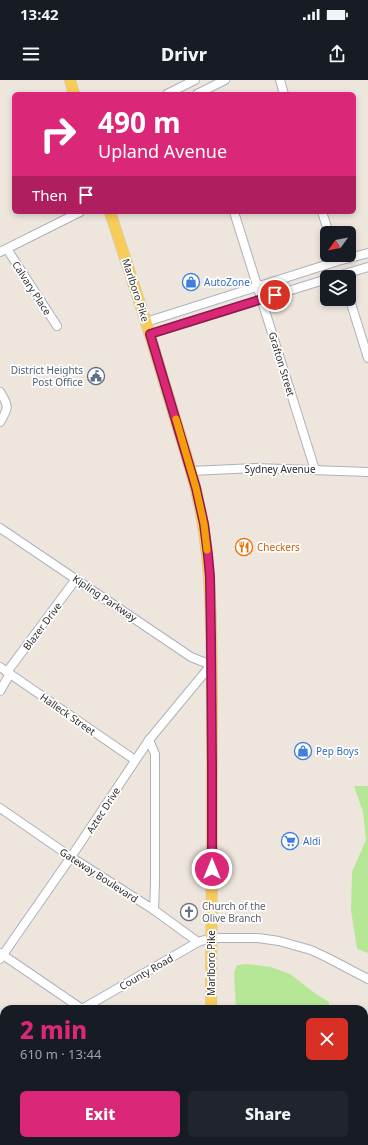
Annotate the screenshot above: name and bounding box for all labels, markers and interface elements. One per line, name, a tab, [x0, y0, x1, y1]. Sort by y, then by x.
text: 13:42	[20, 4, 59, 24]
text: Drivr	[161, 42, 207, 66]
icon: menu	[20, 43, 42, 65]
icon: share	[326, 43, 348, 65]
text: 490 m	[98, 103, 181, 141]
icon: right	[32, 108, 84, 160]
text: Upland Avenue	[98, 139, 227, 163]
icon: arrive	[75, 184, 97, 206]
text: Then	[32, 185, 67, 205]
north arrow	[320, 226, 356, 262]
map controls	[320, 226, 356, 306]
street label: Marlboro Pike	[119, 257, 153, 324]
street label: Calvary Place	[9, 258, 55, 318]
button: layers	[320, 270, 356, 306]
shop icon: AutoZone	[181, 272, 201, 292]
place label: AutoZone	[204, 275, 250, 289]
pin	[258, 278, 292, 312]
icon: arrive	[264, 284, 286, 306]
street label: Grafton Street	[266, 330, 299, 398]
place label: District Heights Post Office	[11, 363, 83, 389]
public building icon: District Heights Post Office	[86, 366, 106, 386]
street label: Sydney Avenue	[244, 462, 316, 476]
restaurant icon: Checkers	[234, 537, 254, 557]
place label: Checkers	[257, 540, 300, 554]
street label: Kipling Parkway	[70, 571, 141, 625]
street label: Blazer Drive	[19, 599, 65, 653]
street label: Halleck Street	[38, 690, 99, 738]
shop icon: Pep Boys	[293, 741, 313, 761]
place label: Pep Boys	[316, 744, 359, 758]
street label: Aztec Drive	[83, 784, 123, 836]
supermarket icon: Aldi	[280, 831, 300, 851]
place label: Aldi	[303, 834, 321, 848]
street label: Gateway Boulevard	[57, 844, 141, 906]
position arrow	[191, 848, 233, 890]
place label: Church of the Olive Branch	[202, 899, 266, 925]
church icon: Church of the Olive Branch	[179, 902, 199, 922]
street label: Marlboro Pike	[204, 930, 218, 996]
street label: County Road	[116, 951, 176, 993]
text: 2 min	[20, 1013, 87, 1046]
button: close	[306, 1018, 348, 1060]
text: 610 m · 13:44	[20, 1045, 101, 1063]
button: Exit	[20, 1091, 180, 1137]
button: Share	[188, 1091, 348, 1137]

